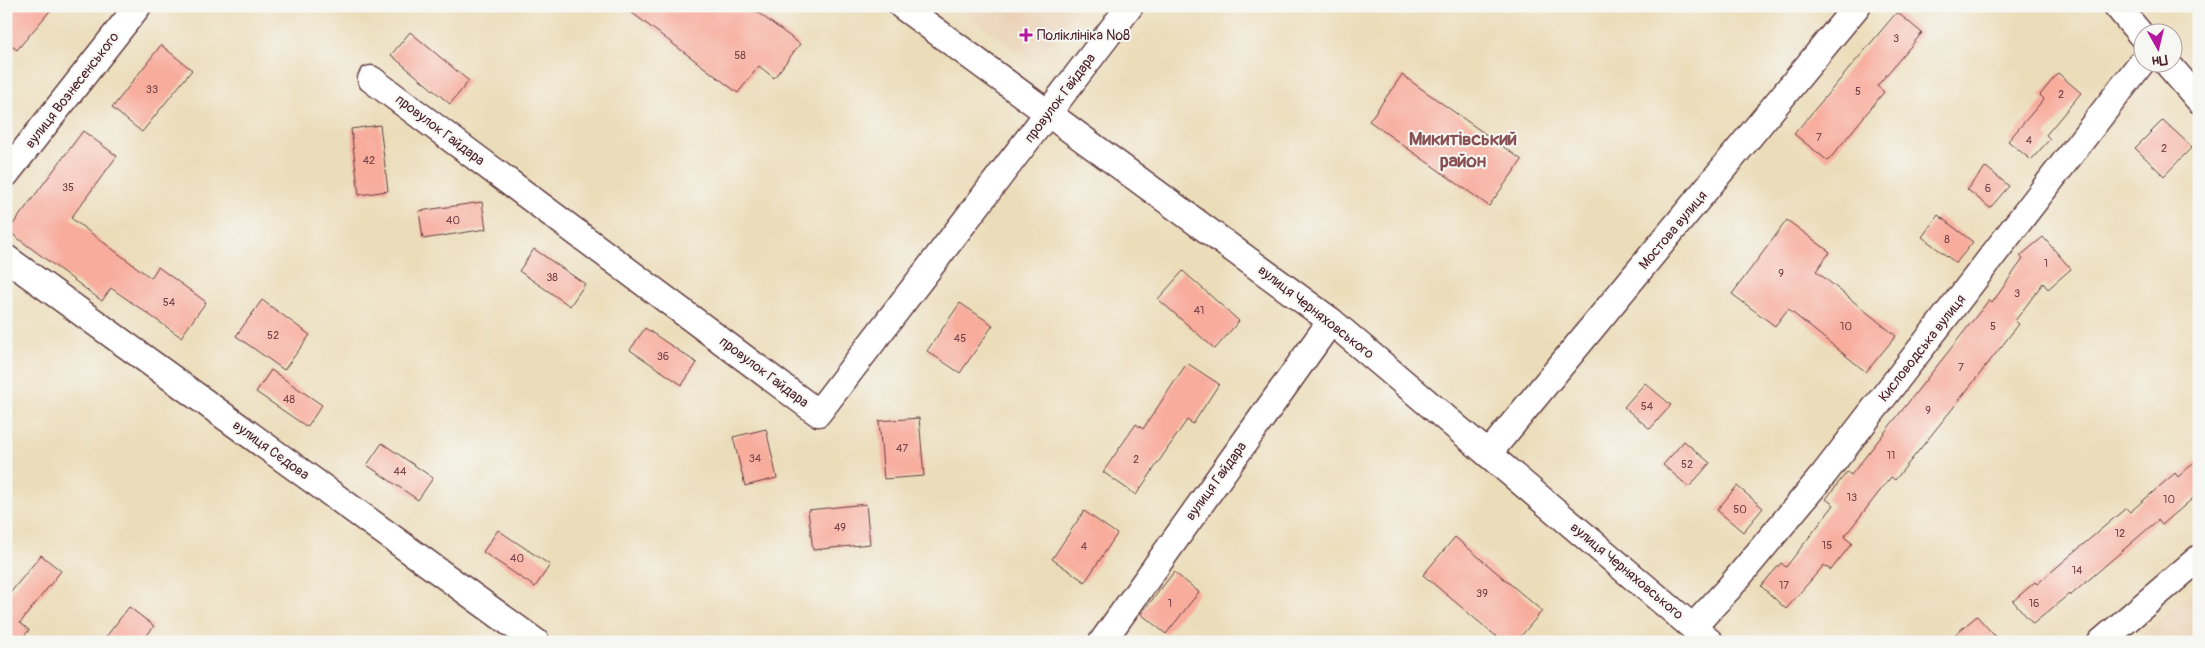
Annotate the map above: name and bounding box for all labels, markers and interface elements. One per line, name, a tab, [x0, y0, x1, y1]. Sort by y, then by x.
north arrow	[2132, 22, 2182, 72]
place label: Поліклініка №8	[1037, 27, 1130, 44]
street label: вулиця Вознесенського	[21, 28, 123, 151]
marker: Поліклініка №8	[1019, 28, 1033, 42]
house number: 3	[1893, 32, 1899, 45]
house number: 58	[734, 49, 746, 62]
street label: провулок Гайдара	[1021, 50, 1099, 146]
text: Пн	[2151, 51, 2169, 70]
house number: 33	[146, 83, 158, 96]
house number: 5	[1855, 85, 1861, 98]
house number: 2	[2058, 88, 2064, 101]
street label: провулок Гайдара	[392, 91, 488, 169]
district label: Микитівський район	[1409, 127, 1517, 173]
house number: 7	[1816, 131, 1822, 144]
house number: 4	[2026, 134, 2033, 147]
house number: 2	[2161, 142, 2167, 155]
house number: 42	[363, 154, 375, 167]
house number: 35	[62, 181, 74, 194]
house number: 6	[1985, 182, 1991, 195]
street label: Мостова вулиця	[1635, 187, 1711, 273]
house number: 40	[446, 214, 460, 227]
house number: 8	[1944, 233, 1950, 246]
house number: 1	[2044, 257, 2048, 270]
street label: вулиця Черняховського	[1255, 261, 1378, 363]
house number: 9	[1778, 267, 1784, 280]
house number: 38	[546, 271, 558, 284]
house number: 3	[2014, 287, 2020, 300]
street label: Кисловодська вулиця	[1875, 291, 1969, 405]
house number: 54	[163, 296, 176, 309]
house number: 41	[1194, 304, 1204, 317]
house number: 10	[1840, 320, 1852, 333]
house number: 5	[1990, 320, 1996, 333]
house number: 52	[267, 329, 279, 342]
house number: 45	[954, 332, 966, 345]
street label: провулок Гайдара	[716, 333, 812, 411]
house number: 36	[657, 350, 669, 363]
house number: 7	[1958, 361, 1964, 374]
house number: 48	[283, 393, 295, 406]
house number: 54	[1641, 400, 1654, 413]
house number: 9	[1925, 404, 1931, 417]
street label: вулиця Сєдова	[229, 417, 313, 483]
street label: вулиця Гайдара	[1182, 438, 1250, 524]
house number: 47	[896, 442, 908, 455]
house number: 11	[1887, 449, 1895, 462]
house number: 34	[749, 452, 762, 465]
house number: 2	[1133, 453, 1139, 466]
house number: 52	[1681, 458, 1693, 471]
house number: 44	[394, 465, 407, 478]
house number: 13	[1847, 491, 1857, 504]
house number: 10	[2163, 493, 2175, 506]
house number: 50	[1733, 503, 1747, 516]
street label: вулиця Черняховського	[1567, 519, 1687, 624]
house number: 49	[834, 521, 846, 534]
house number: 12	[2115, 527, 2125, 540]
house number: 15	[1822, 539, 1832, 552]
house number: 4	[1081, 540, 1088, 553]
house number: 40	[510, 552, 524, 565]
house number: 14	[2072, 564, 2083, 577]
house number: 17	[1779, 579, 1789, 592]
house number: 39	[1476, 587, 1488, 600]
house number: 1	[1168, 597, 1172, 610]
house number: 16	[2029, 597, 2039, 610]

